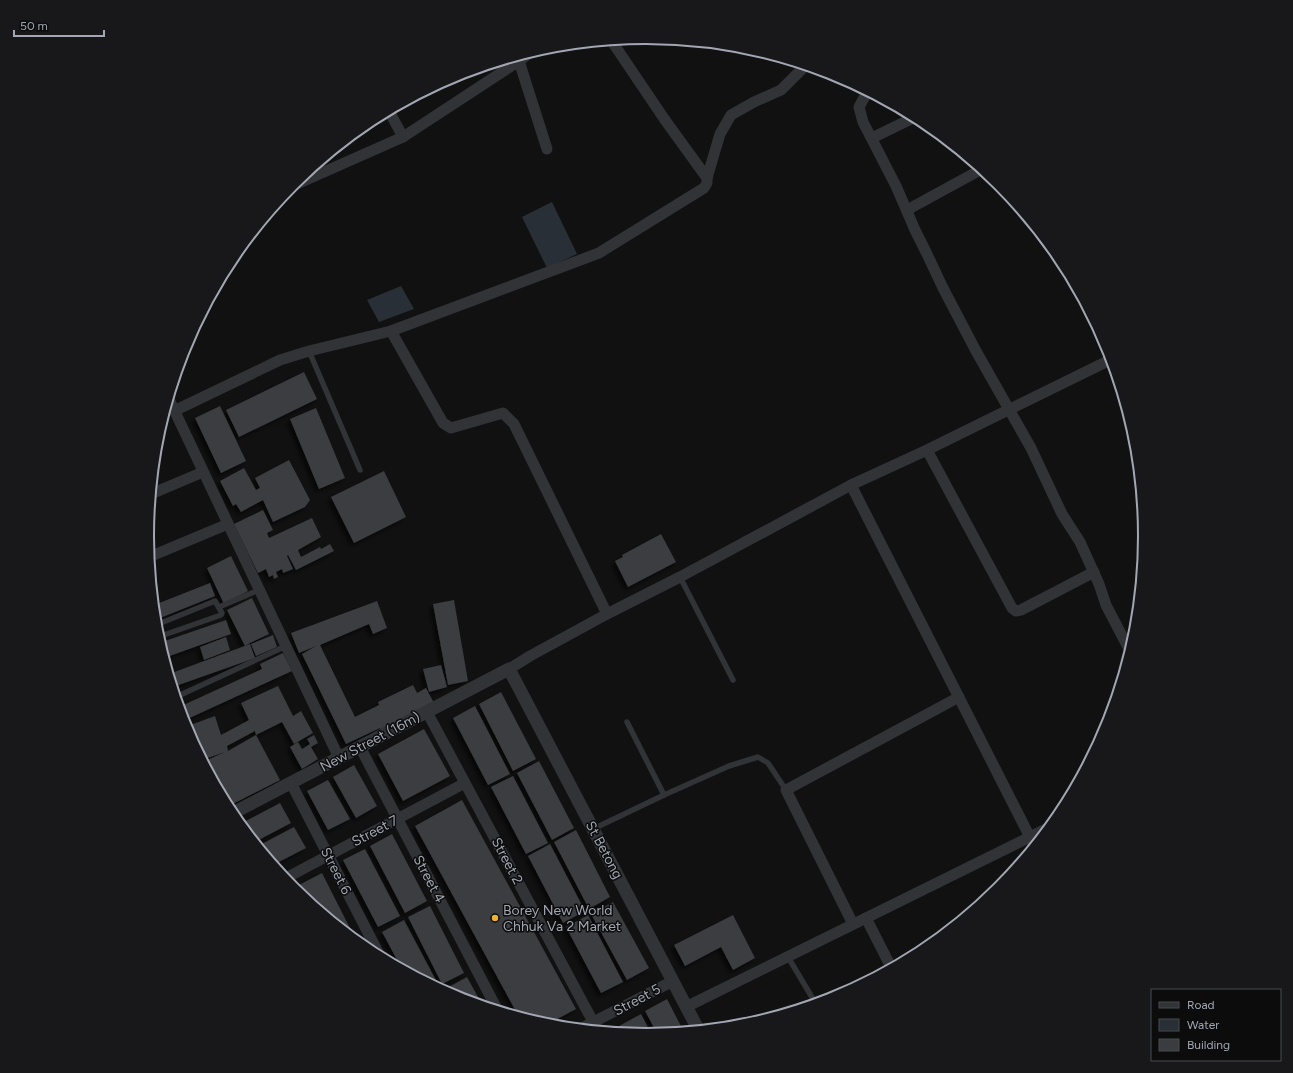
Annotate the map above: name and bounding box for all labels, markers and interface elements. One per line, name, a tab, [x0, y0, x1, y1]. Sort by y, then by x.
scale bar	[14, 12, 104, 38]
text: 50 m	[20, 19, 48, 33]
street label: New Street (16m)	[317, 708, 423, 776]
street label: Street 7	[349, 811, 402, 850]
street label: St Betong	[582, 818, 626, 882]
street label: Street 2	[488, 835, 526, 887]
street label: Street 6	[317, 845, 355, 897]
street label: Street 4	[409, 852, 449, 906]
place label: Borey New World Chhuk Va 2 Market	[503, 902, 621, 935]
marker: Borey New World Chhuk Va 2 Market	[490, 913, 500, 923]
street label: Street 5	[611, 981, 663, 1019]
legend	[1151, 989, 1281, 1061]
text: Road	[1187, 998, 1215, 1012]
text: Water	[1187, 1018, 1219, 1032]
text: Building	[1187, 1038, 1230, 1052]

